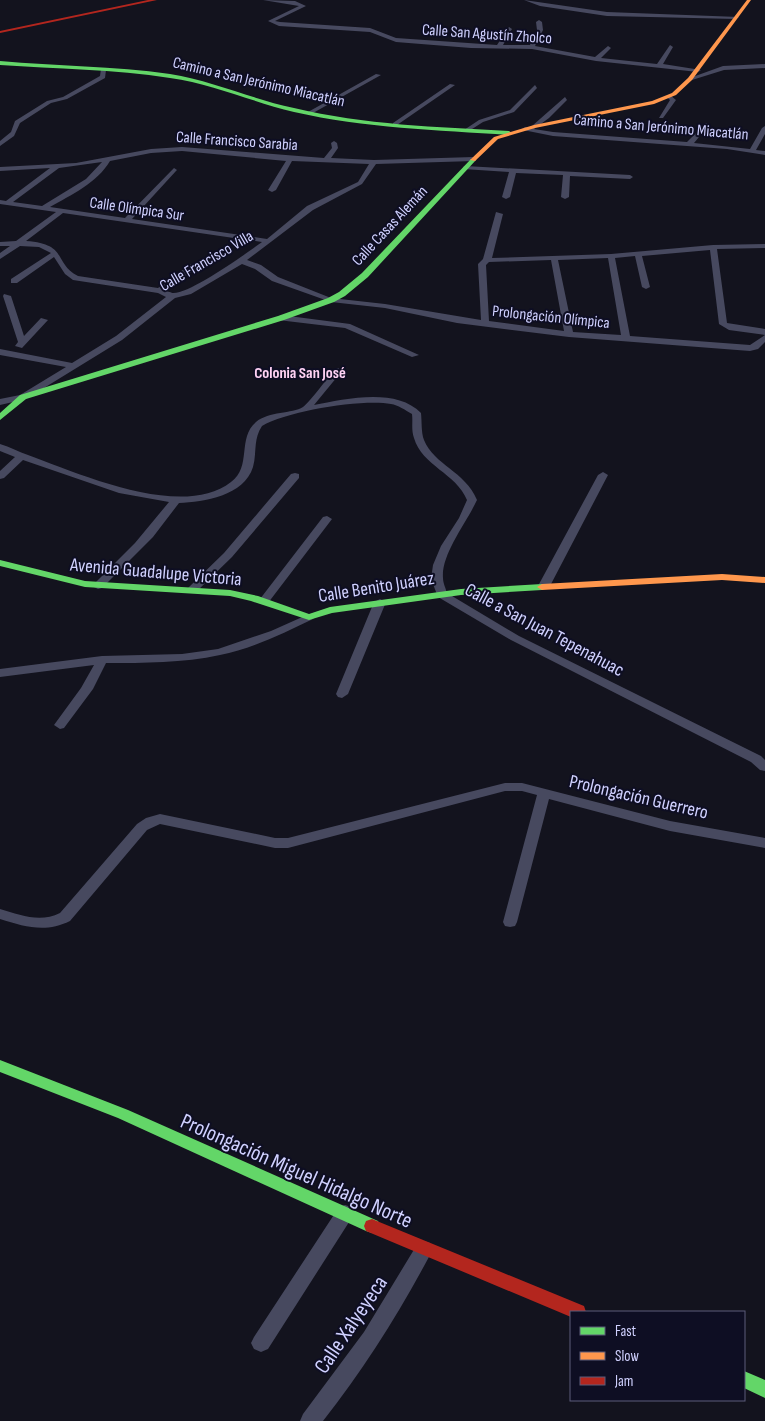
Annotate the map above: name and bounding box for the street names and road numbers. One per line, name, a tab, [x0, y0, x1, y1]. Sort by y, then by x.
street label: Calle San Agustín Zholco	[421, 20, 552, 49]
street label: Camino a San Jerónimo Miacatlán	[171, 53, 346, 111]
street label: Camino a San Jerónimo Miacatlán	[572, 110, 749, 145]
street label: Calle Francisco Sarabia	[175, 128, 298, 155]
street label: Calle Casas Alemán	[348, 182, 432, 270]
street label: Calle Olímpica Sur	[88, 193, 186, 226]
street label: Calle Francisco Villa	[157, 227, 257, 296]
street label: Prolongación Olímpica	[491, 302, 611, 333]
street label: Avenida Guadalupe Victoria	[68, 553, 243, 591]
street label: Calle Benito Juárez	[317, 567, 436, 608]
street label: Calle a San Juan Tepenahuac	[461, 579, 628, 682]
street label: Prolongación Guerrero	[567, 770, 710, 825]
street label: Prolongación Miguel Hidalgo Norte	[176, 1108, 417, 1235]
street label: Calle Xalyeyeca	[309, 1271, 394, 1379]

